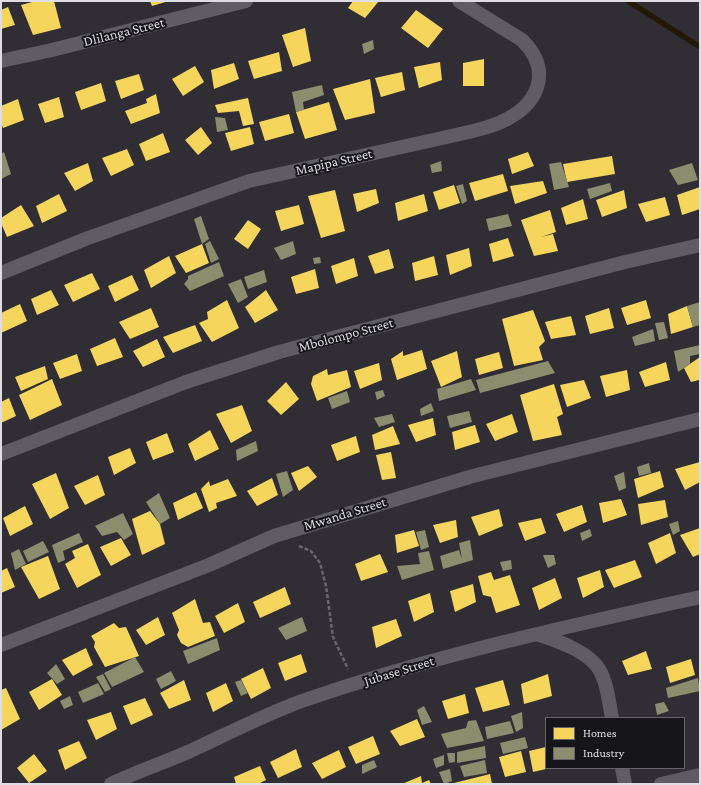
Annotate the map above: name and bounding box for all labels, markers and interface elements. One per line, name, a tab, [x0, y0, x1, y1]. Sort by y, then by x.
street label: Dlilanga Street	[82, 14, 166, 50]
street label: Mapipa Street	[294, 145, 374, 179]
street label: Mbolompo Street	[297, 314, 395, 356]
street label: Mwanda Street	[302, 494, 388, 534]
street label: Jubase Street	[362, 652, 436, 690]
legend	[545, 717, 685, 769]
text: Homes	[583, 726, 616, 740]
text: Industry	[583, 746, 624, 760]

